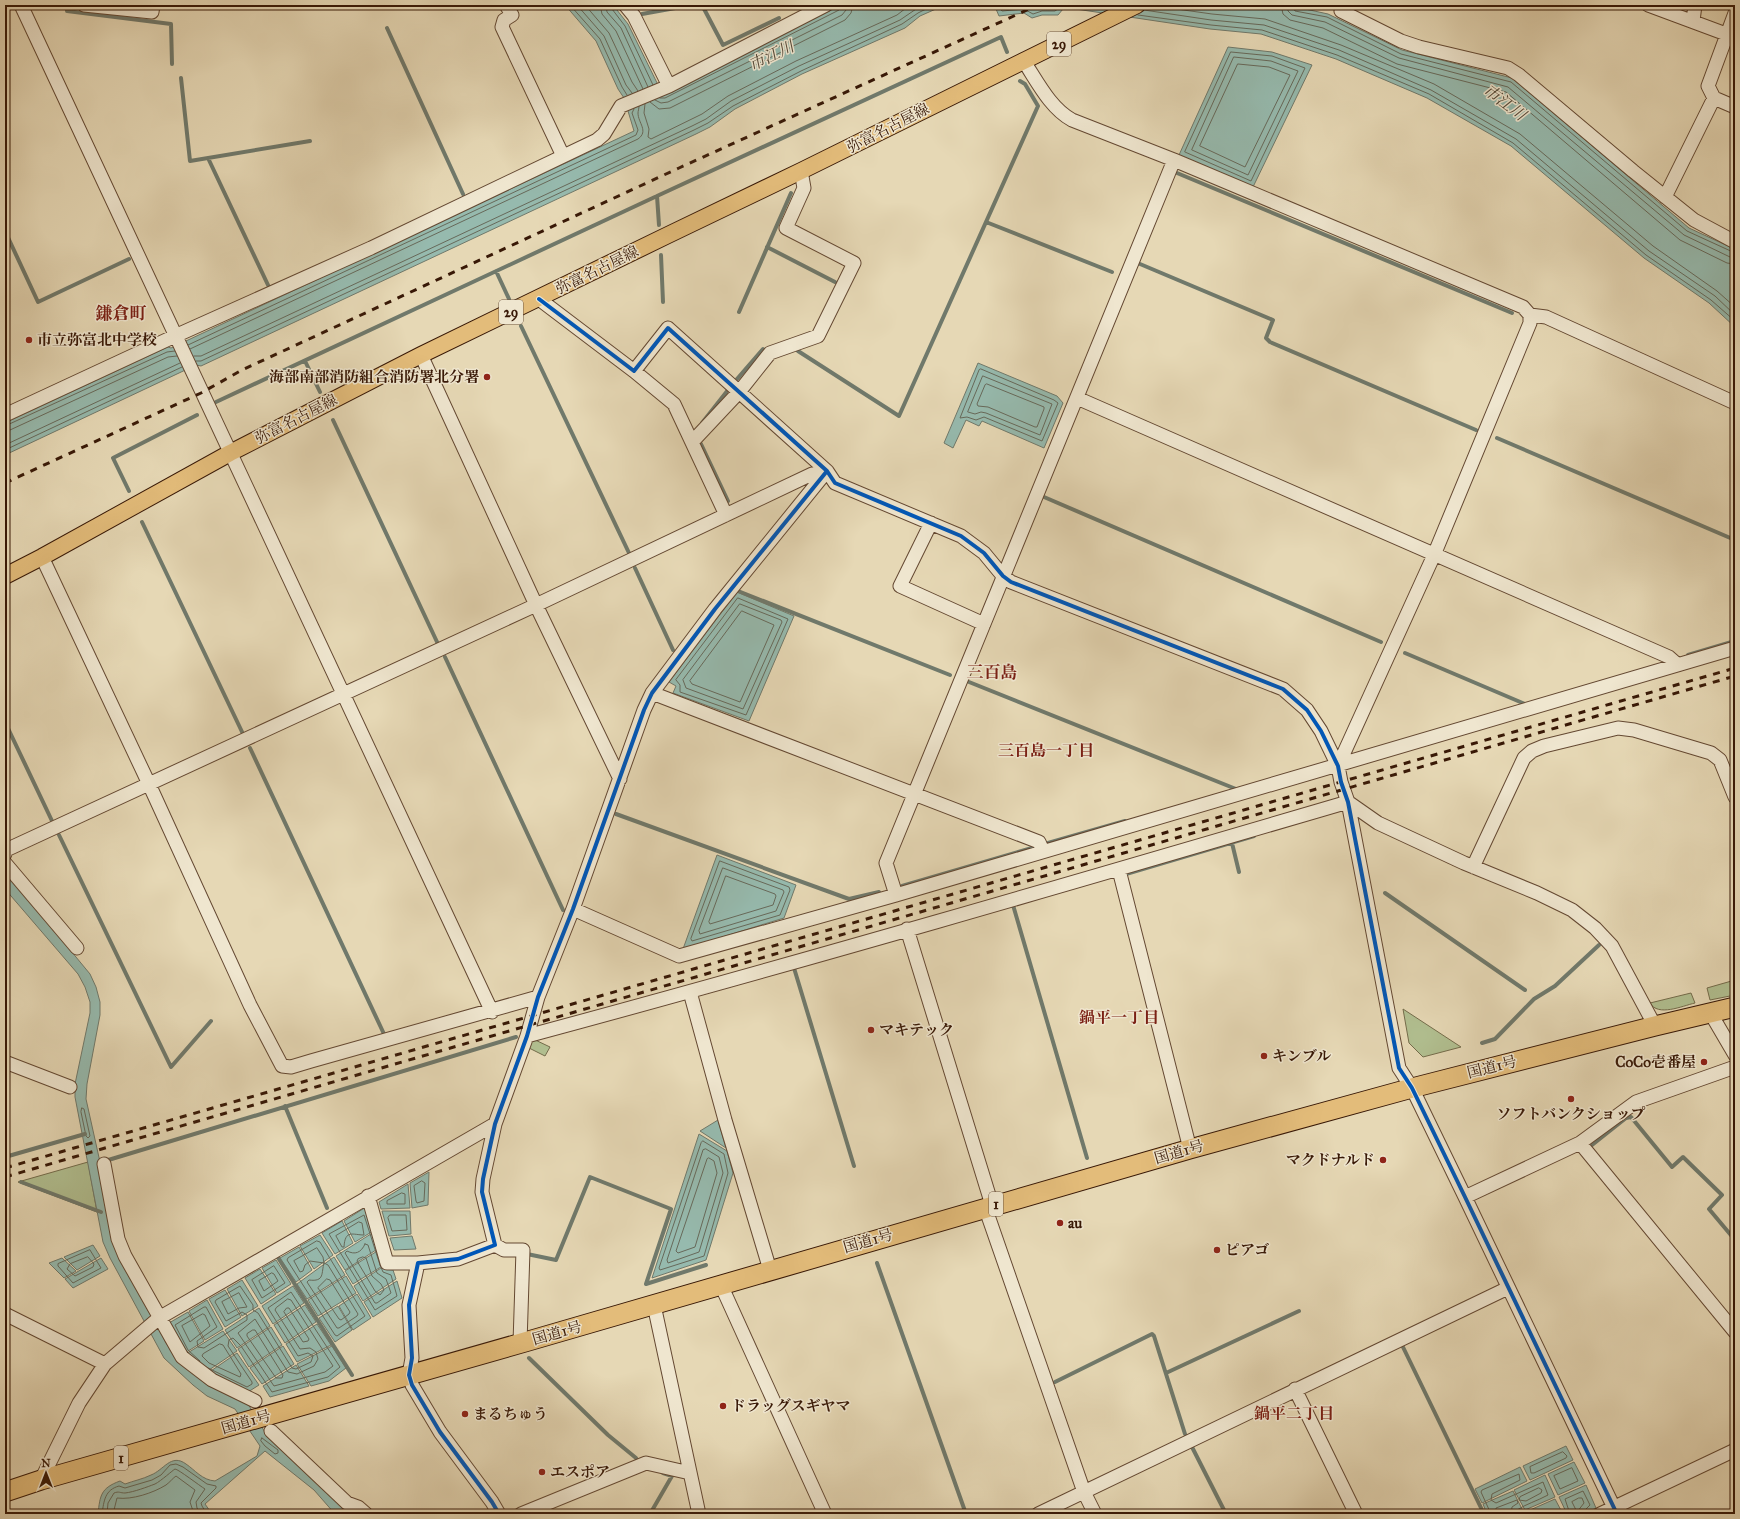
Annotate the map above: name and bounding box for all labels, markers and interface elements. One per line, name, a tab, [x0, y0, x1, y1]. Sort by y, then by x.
road number: 29	[1047, 32, 1071, 56]
water label: 市江川	[745, 36, 799, 75]
water label: 市江川	[1480, 80, 1531, 126]
street label: 弥富名古屋線	[844, 100, 932, 156]
street label: 弥富名古屋線	[553, 242, 641, 298]
road number: 29	[499, 300, 523, 324]
district label: 鎌倉町	[96, 303, 147, 324]
place label: 市立弥富北中学校	[37, 331, 157, 349]
marker: 市立弥富北中学校	[24, 335, 34, 345]
place label: 海部南部消防組合消防署北分署	[269, 368, 479, 386]
marker: 海部南部消防組合消防署北分署	[482, 372, 492, 382]
street label: 弥富名古屋線	[252, 391, 340, 447]
district label: 三百島	[967, 662, 1018, 683]
district label: 三百島一丁目	[998, 741, 1094, 760]
district label: 鍋平一丁目	[1079, 1008, 1159, 1027]
place label: マキテック	[879, 1021, 954, 1039]
marker: マキテック	[866, 1025, 876, 1035]
place label: キンブル	[1272, 1047, 1331, 1065]
marker: キンブル	[1259, 1051, 1269, 1061]
street label: 国道1号	[1465, 1052, 1519, 1082]
place label: CoCo壱番屋	[1615, 1053, 1696, 1071]
marker: CoCo壱番屋	[1699, 1057, 1709, 1067]
marker: ソフトバンクショップ	[1566, 1094, 1576, 1104]
place label: ソフトバンクショップ	[1496, 1105, 1646, 1123]
street label: 国道1号	[1152, 1136, 1206, 1168]
place label: マクドナルド	[1286, 1151, 1375, 1169]
marker: マクドナルド	[1378, 1155, 1388, 1165]
road number: 1	[989, 1192, 1003, 1216]
place label: au	[1068, 1214, 1082, 1232]
marker: au	[1055, 1218, 1065, 1228]
street label: 国道1号	[841, 1225, 895, 1257]
place label: ピアゴ	[1225, 1241, 1269, 1259]
marker: ピアゴ	[1212, 1245, 1222, 1255]
street label: 国道1号	[530, 1317, 584, 1349]
place label: ドラッグスギヤマ	[731, 1397, 851, 1415]
marker: ドラッグスギヤマ	[718, 1401, 728, 1411]
district label: 鍋平二丁目	[1254, 1404, 1334, 1423]
place label: まるちゅう	[473, 1405, 548, 1423]
street label: 国道1号	[219, 1406, 273, 1438]
marker: まるちゅう	[460, 1409, 470, 1419]
road number: 1	[114, 1446, 128, 1470]
north arrow	[26, 1453, 66, 1493]
text: N	[41, 1457, 51, 1470]
place label: エスポア	[550, 1463, 610, 1481]
marker: エスポア	[537, 1467, 547, 1477]

